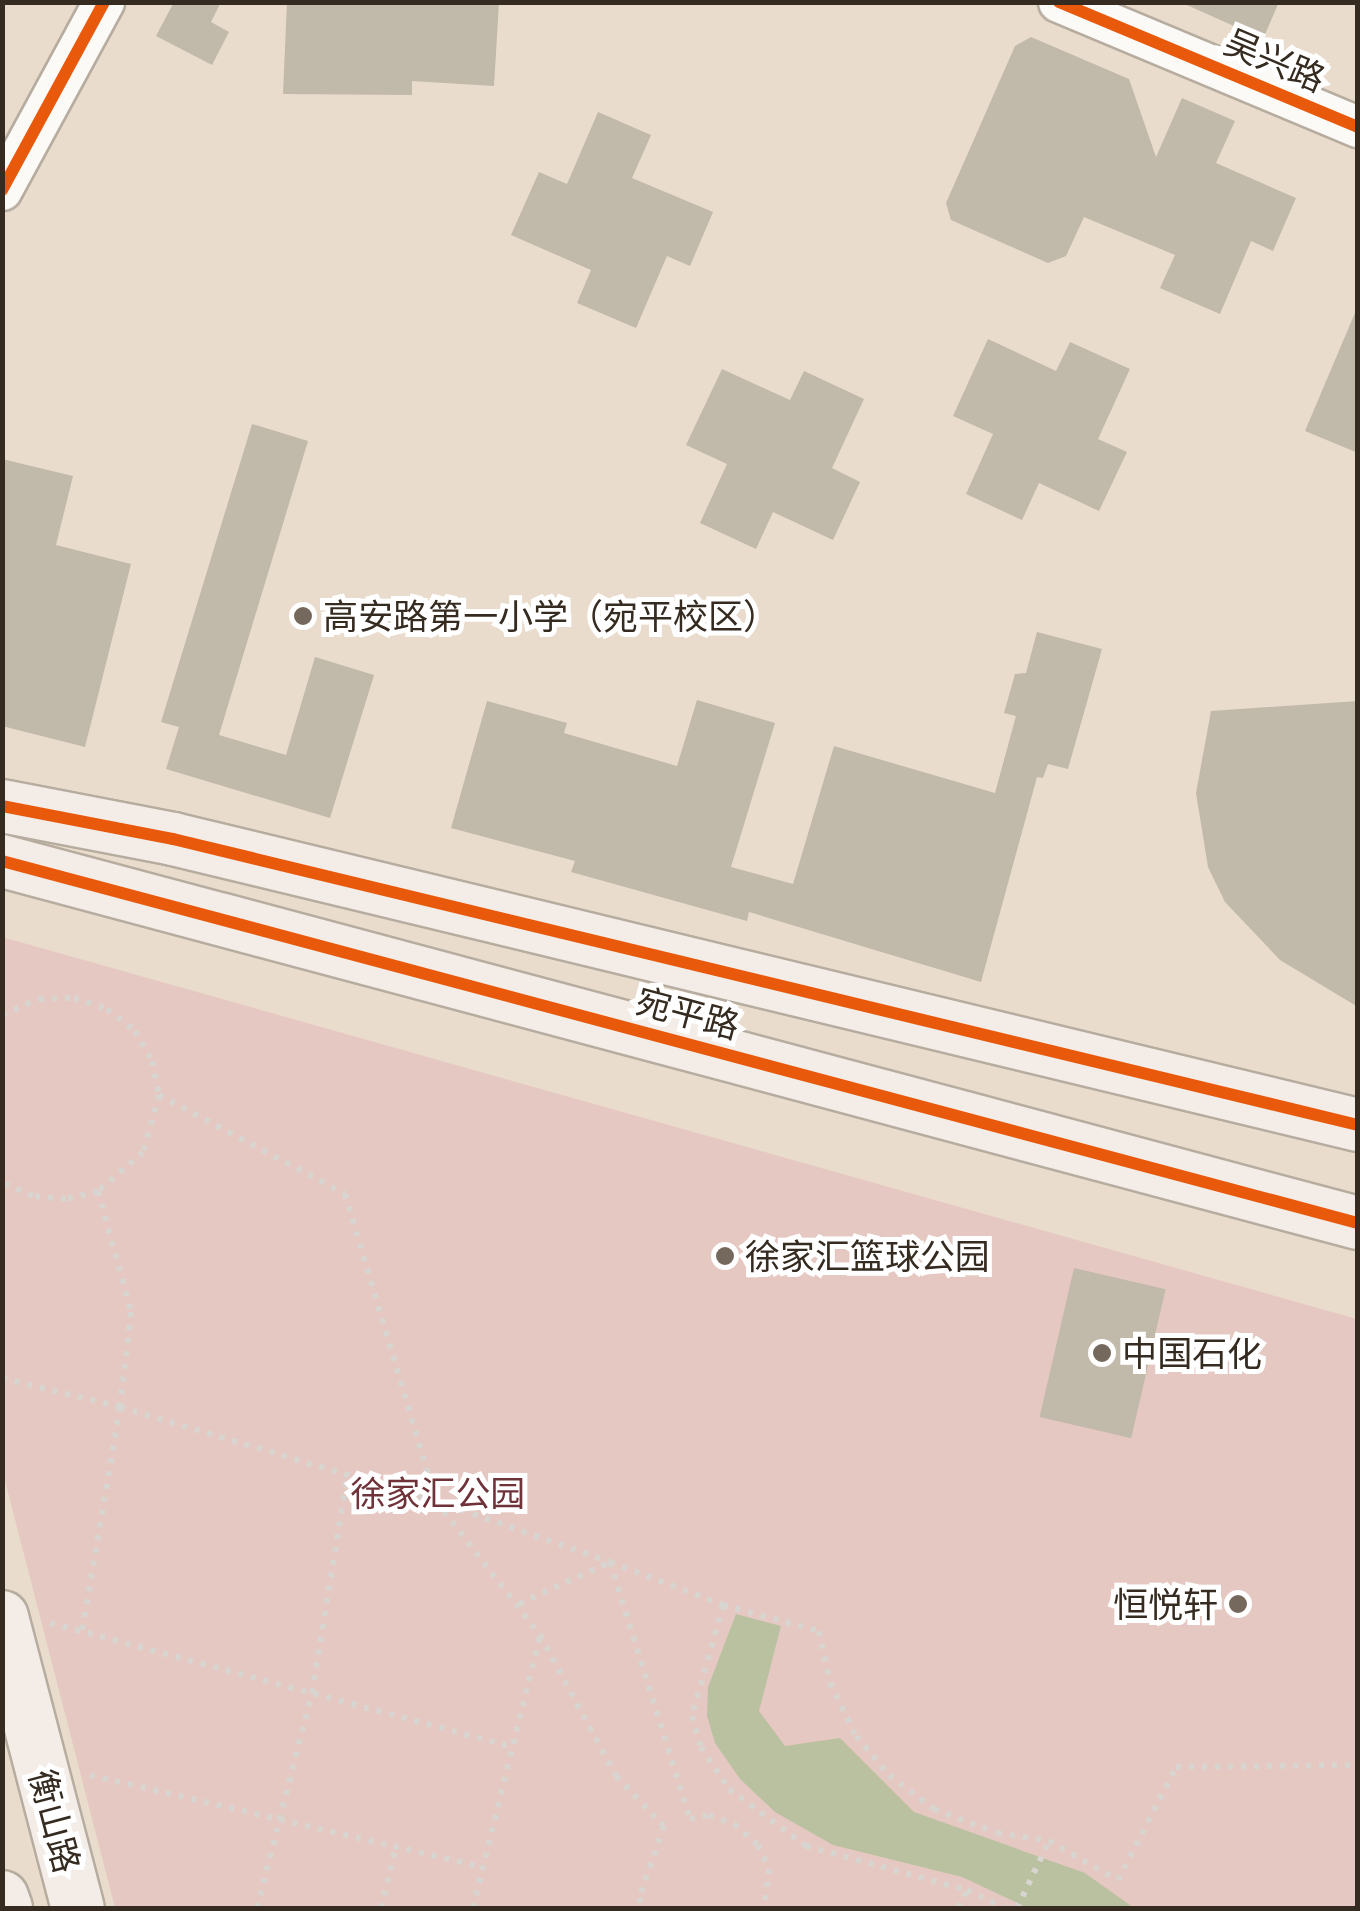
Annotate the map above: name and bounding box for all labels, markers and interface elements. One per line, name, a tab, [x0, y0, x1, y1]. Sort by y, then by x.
street label: 吴兴路	[1218, 20, 1332, 100]
place label: 高安路第一小学（宛平校区）	[323, 595, 778, 637]
marker: 高安路第一小学（宛平校区）	[292, 605, 314, 627]
street label: 宛平路	[632, 979, 744, 1047]
place label: 徐家汇篮球公园	[745, 1235, 990, 1277]
marker: 徐家汇篮球公园	[714, 1245, 736, 1267]
place label: 中国石化	[1122, 1332, 1262, 1374]
marker: 中国石化	[1091, 1342, 1113, 1364]
park label: 徐家汇公园	[351, 1472, 525, 1514]
place label: 恒悦轩	[1113, 1583, 1218, 1625]
marker: 恒悦轩	[1227, 1593, 1249, 1615]
street label: 衡山路	[21, 1765, 89, 1877]

